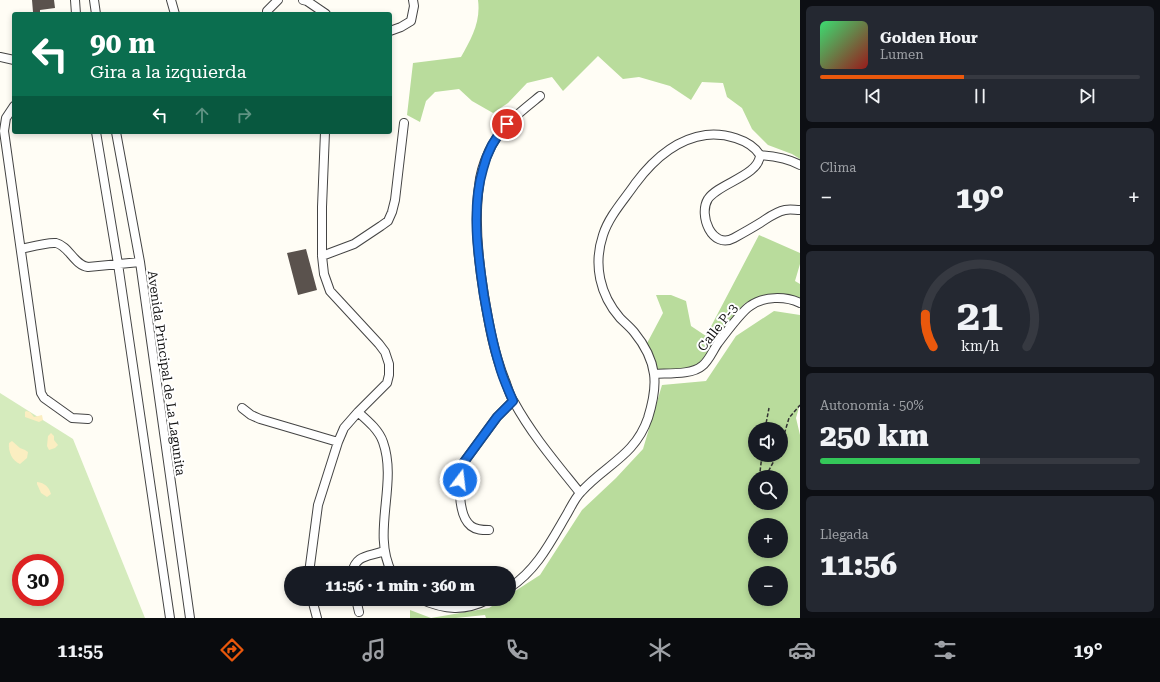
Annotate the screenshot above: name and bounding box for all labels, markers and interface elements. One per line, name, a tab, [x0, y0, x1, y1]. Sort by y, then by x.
text: 90 m	[90, 27, 155, 60]
icon: left	[24, 28, 76, 80]
text: Golden Hour	[880, 29, 978, 47]
text: Lumen	[880, 47, 924, 62]
text: Gira a la izquierda	[90, 61, 246, 82]
icon: previous	[862, 85, 884, 107]
icon: pause	[969, 85, 991, 107]
icon: next	[1076, 85, 1098, 107]
icon: left	[149, 104, 171, 126]
icon: ahead	[191, 104, 213, 126]
icon: right	[233, 104, 255, 126]
pin	[490, 107, 524, 141]
icon: arrive	[496, 113, 518, 135]
text: Clima	[820, 160, 856, 175]
text: 19°	[956, 180, 1004, 215]
text: −	[820, 185, 832, 210]
text: +	[1128, 185, 1140, 210]
street label: Avenida Principal de La Lagunita	[145, 269, 188, 477]
text: 21	[957, 291, 1003, 340]
street label: Calle P-3	[694, 301, 741, 354]
text: km/h	[961, 338, 999, 354]
text: Autonomía · 50%	[820, 398, 924, 413]
text: 250 km	[820, 418, 929, 453]
map controls	[748, 422, 788, 606]
button: sound	[748, 422, 788, 462]
position arrow	[439, 459, 481, 501]
button: search	[748, 470, 788, 510]
button: +	[748, 518, 788, 558]
text: Llegada	[820, 527, 869, 542]
text: 11:56	[820, 547, 897, 582]
speed limit sign: 30	[12, 554, 64, 606]
button: −	[748, 566, 788, 606]
text: 11:56 · 1 min · 360 m	[325, 577, 475, 595]
icon: directions	[218, 636, 246, 664]
icon: music	[360, 636, 388, 664]
icon: phone	[503, 636, 531, 664]
icon: climate	[646, 636, 674, 664]
icon: car	[788, 636, 816, 664]
icon: filters	[931, 636, 959, 664]
text: 11:55	[57, 640, 103, 661]
text: 19°	[1074, 640, 1103, 661]

